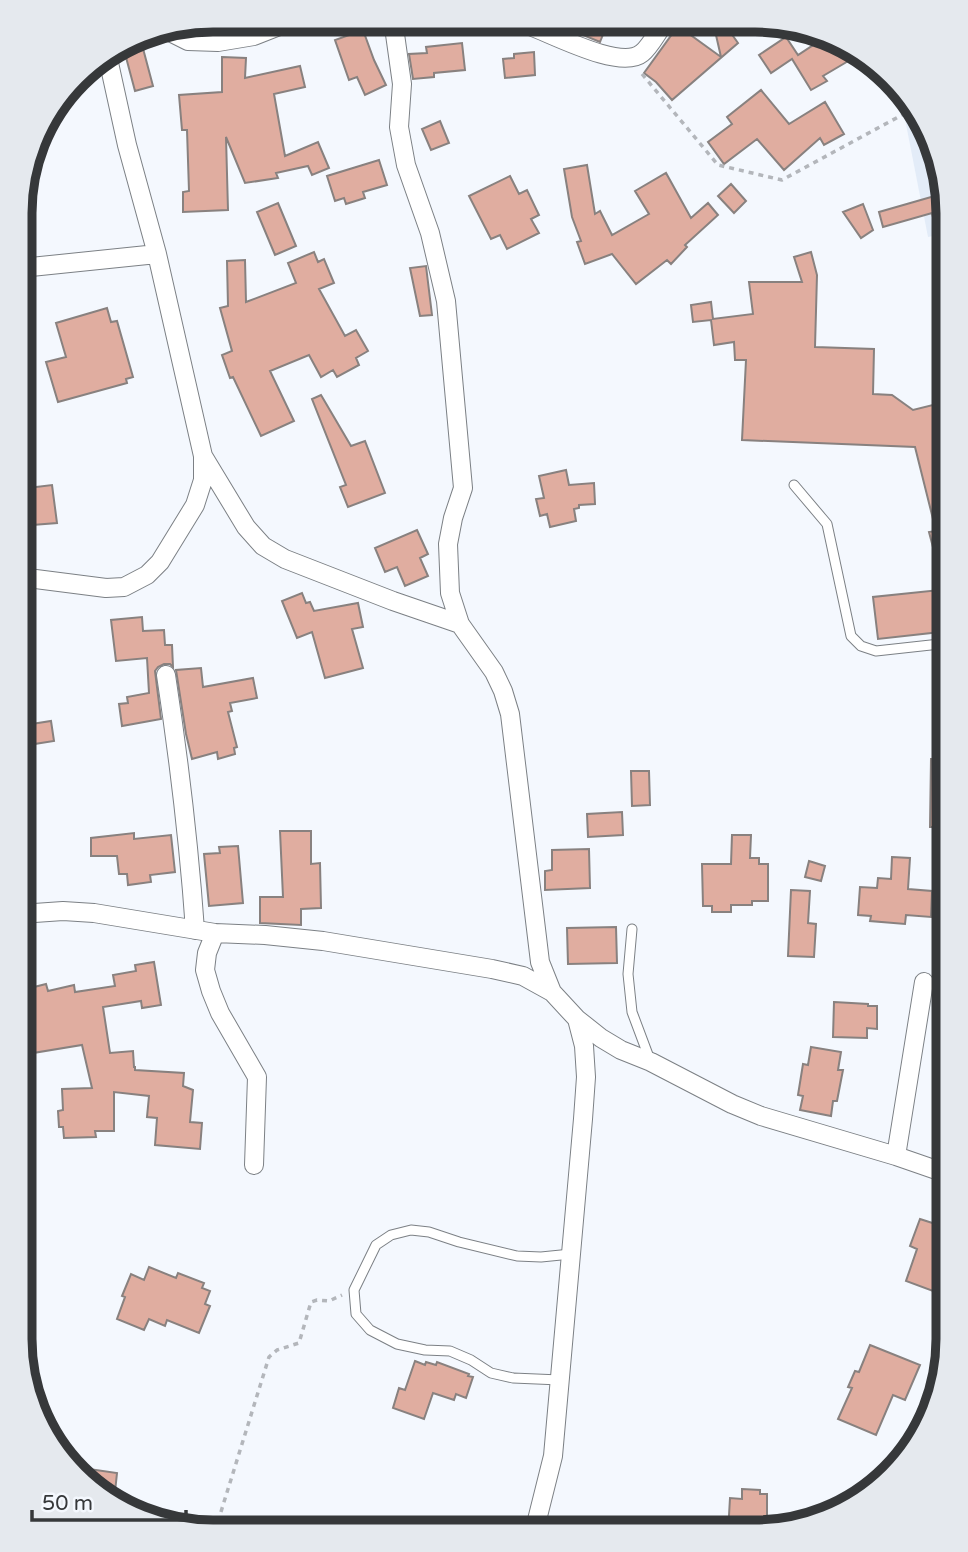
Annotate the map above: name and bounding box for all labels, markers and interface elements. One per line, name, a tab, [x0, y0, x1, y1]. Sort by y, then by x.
scale bar	[32, 1478, 186, 1522]
text: 50 m	[42, 1491, 93, 1516]

